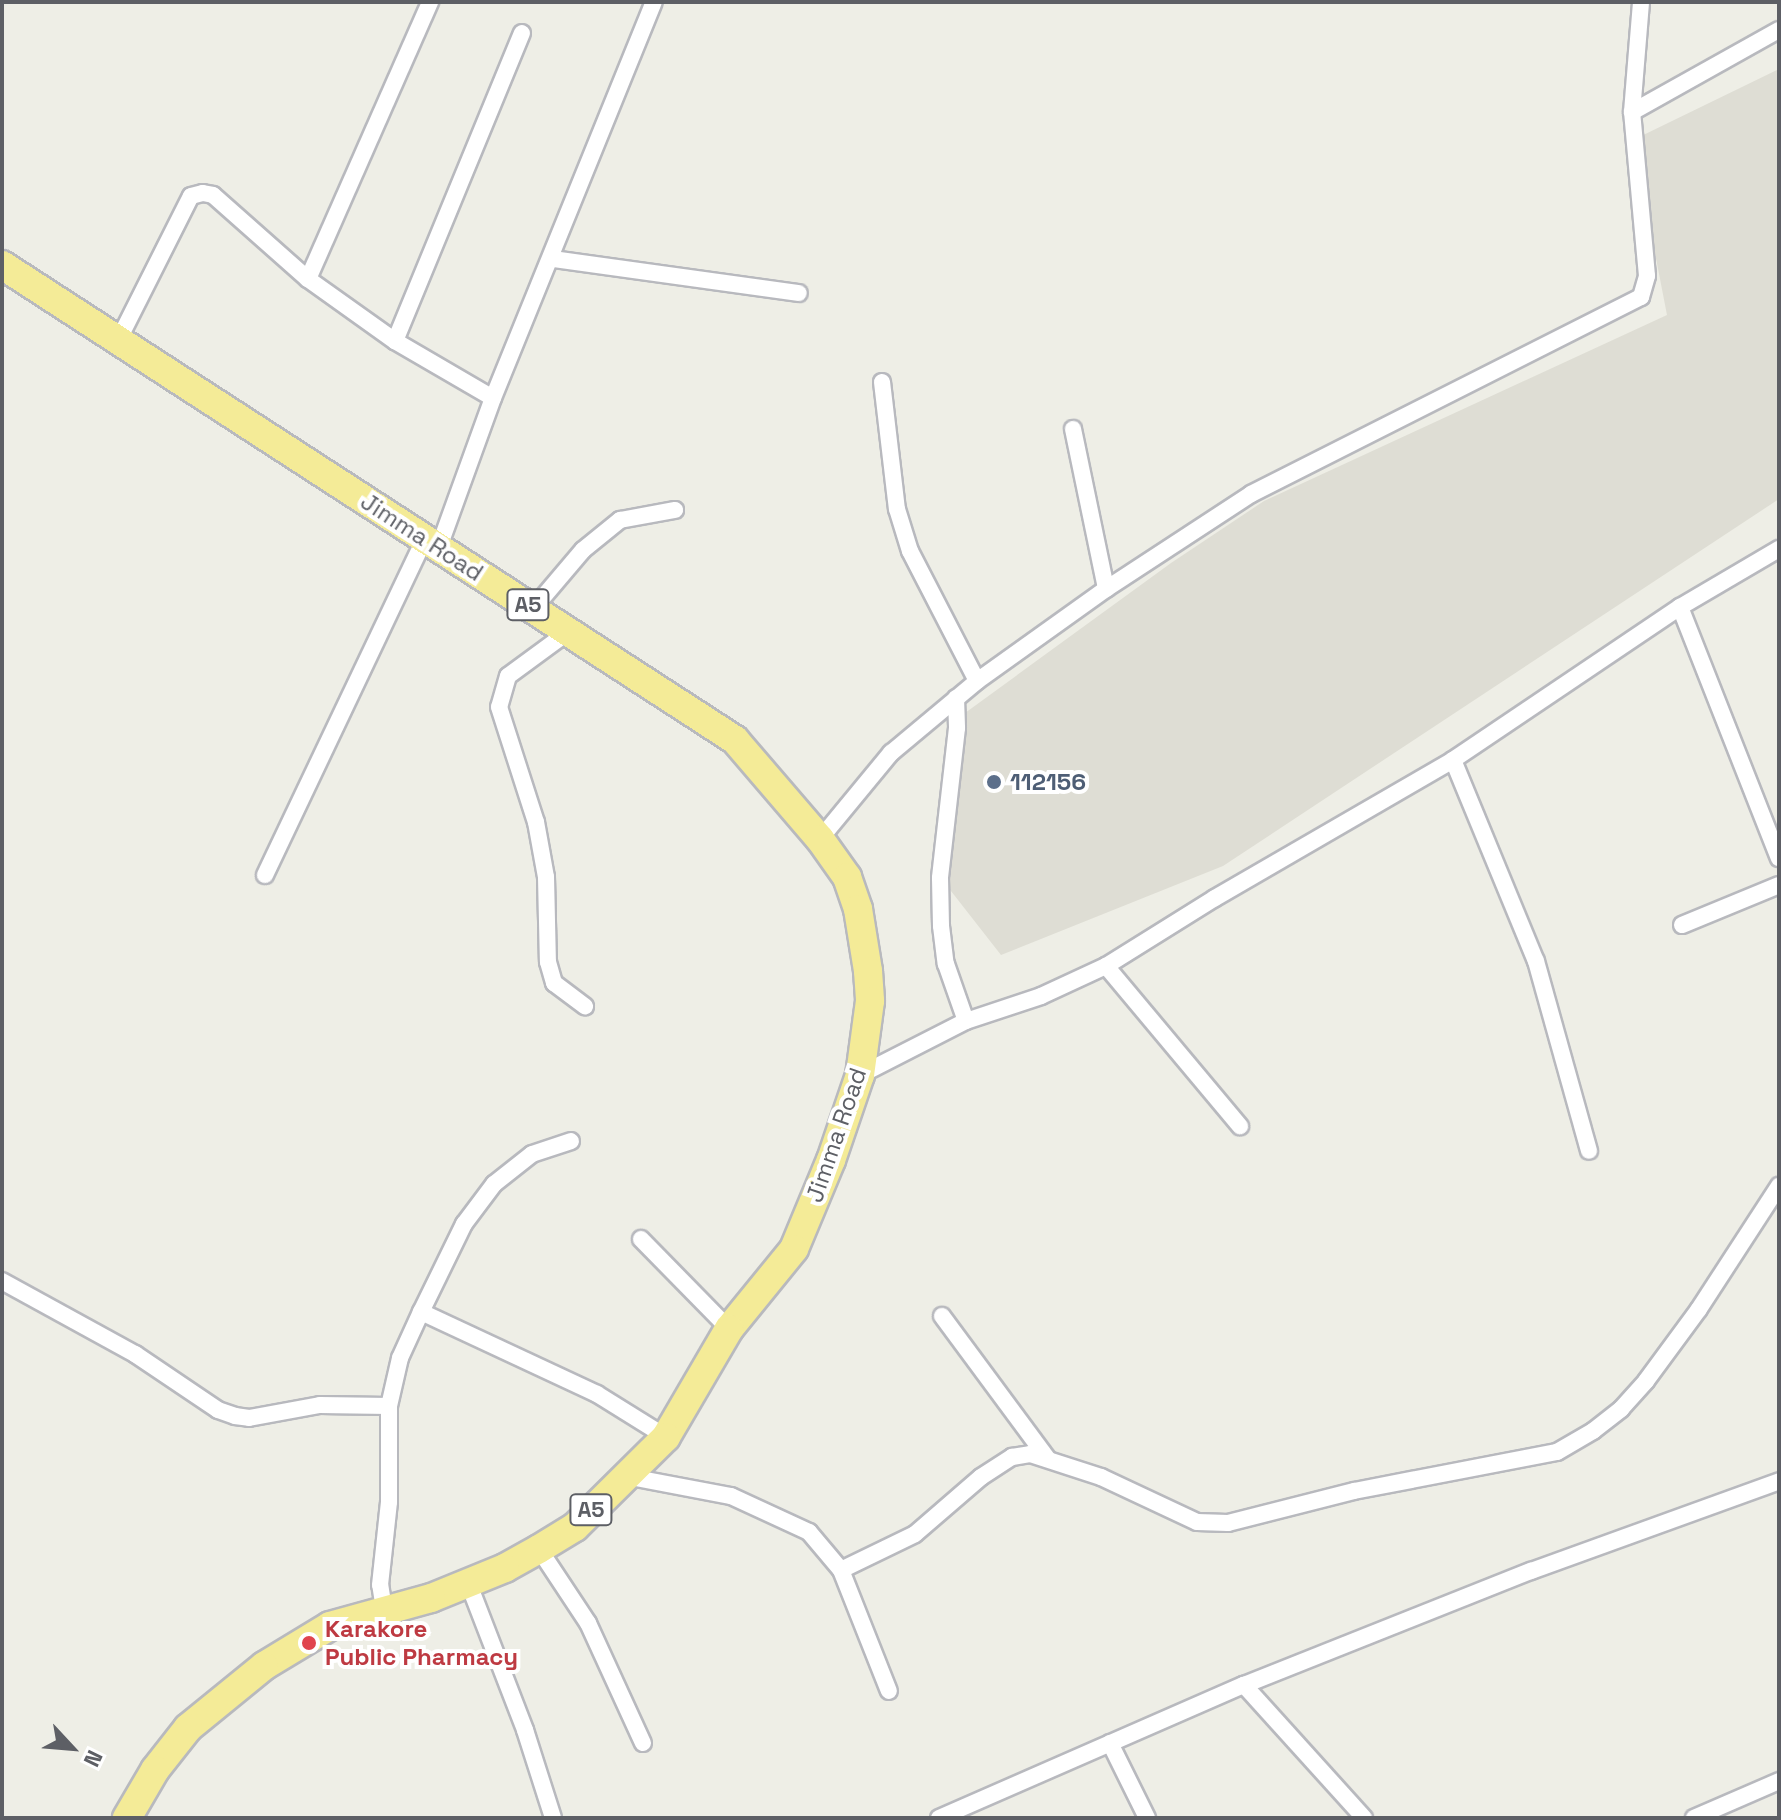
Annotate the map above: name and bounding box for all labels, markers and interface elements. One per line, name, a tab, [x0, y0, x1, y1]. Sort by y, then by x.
street label: Jimma Road	[355, 487, 489, 587]
road number: A5	[506, 587, 550, 623]
place label: 112156	[1010, 768, 1086, 796]
marker: 112156	[985, 773, 1003, 791]
street label: Jimma Road	[800, 1064, 872, 1206]
road number: A5	[569, 1492, 613, 1528]
place label: Karakore Public Pharmacy	[325, 1615, 518, 1671]
marker: Karakore Public Pharmacy	[300, 1634, 318, 1652]
north arrow	[32, 1708, 112, 1788]
text: N	[78, 1746, 109, 1771]

